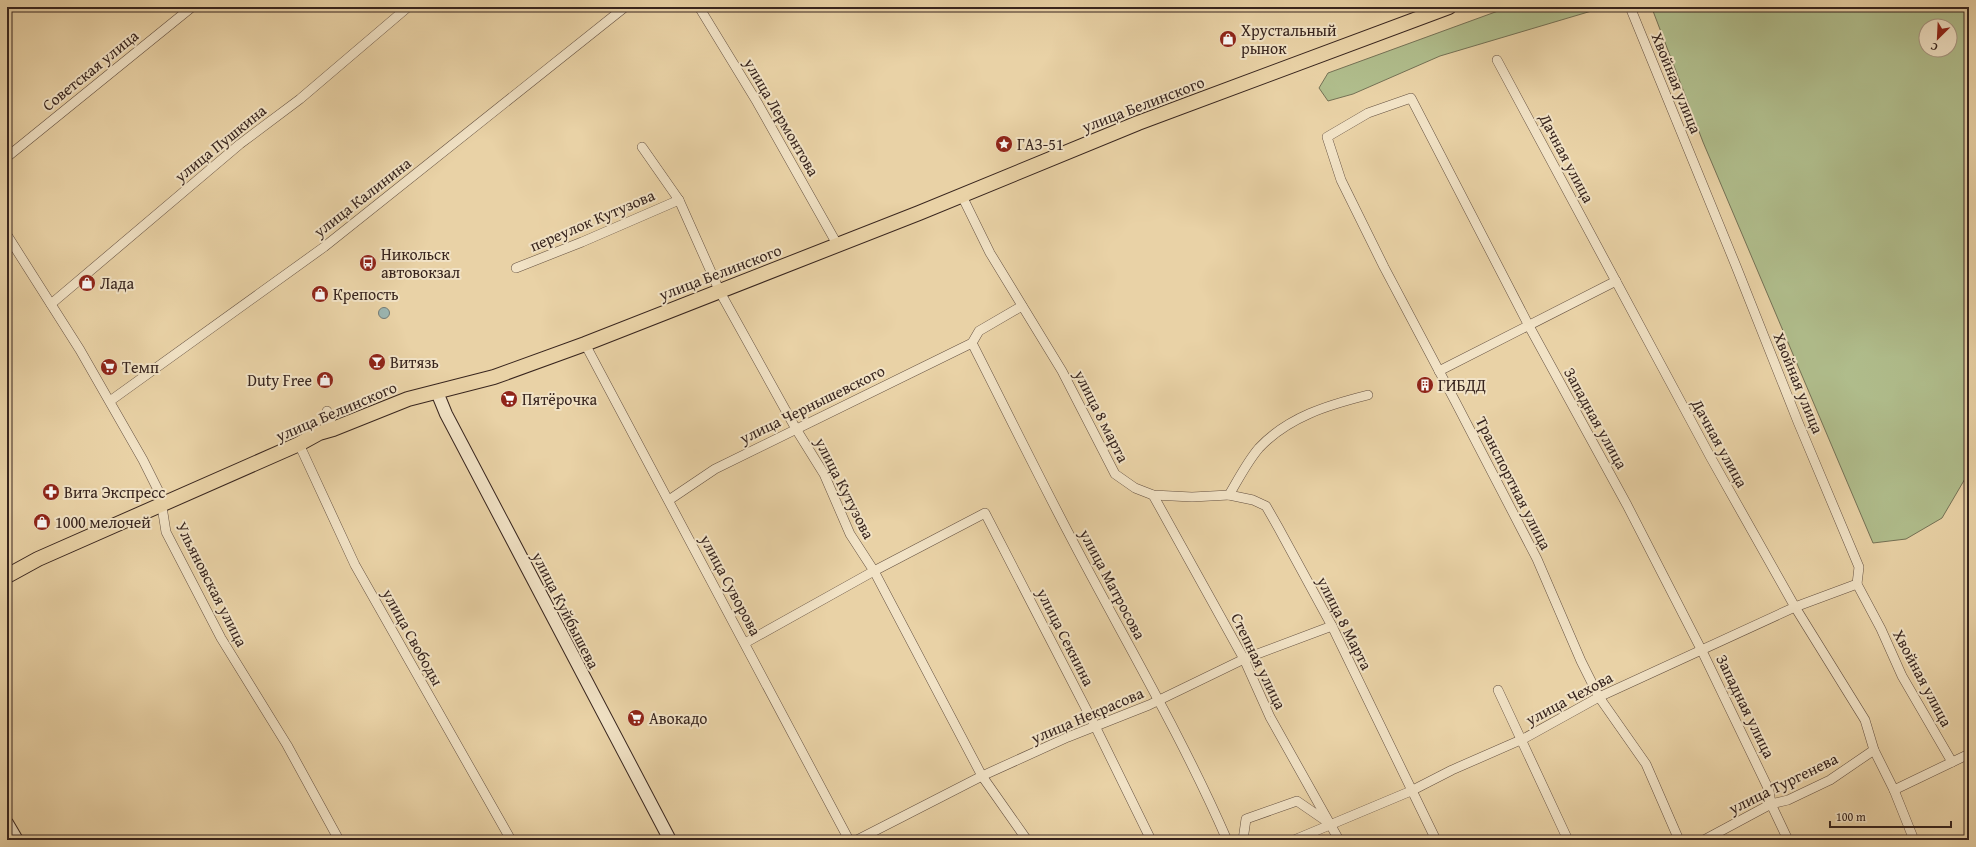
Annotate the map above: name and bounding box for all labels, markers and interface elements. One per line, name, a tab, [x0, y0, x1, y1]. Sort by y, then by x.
place label: Хрустальный рынок	[1241, 18, 1337, 60]
north arrow	[1918, 18, 1958, 58]
street label: Советская улица	[37, 23, 144, 116]
shop icon: Хрустальный рынок	[1218, 29, 1238, 49]
street label: Хвойная улица	[1646, 29, 1708, 138]
text: С	[1928, 39, 1940, 56]
street label: улица Лермонтова	[738, 52, 826, 181]
street label: улица Белинского	[1077, 70, 1208, 139]
street label: улица Пушкина	[168, 98, 271, 188]
street label: Дачная улица	[1533, 108, 1601, 207]
place label: ГАЗ-51	[1017, 132, 1064, 156]
place icon: ГАЗ-51	[994, 134, 1014, 154]
street label: улица Калинина	[307, 151, 416, 243]
street label: переулок Кутузова	[526, 183, 659, 257]
street label: улица Белинского	[654, 238, 785, 307]
place label: Никольск автовокзал	[381, 242, 460, 284]
bus stop icon: Никольск автовокзал	[358, 253, 378, 273]
place label: Лада	[100, 271, 134, 295]
shop icon: Лада	[77, 273, 97, 293]
place label: Крепость	[333, 282, 399, 306]
shop icon: Крепость	[310, 284, 330, 304]
street label: Хвойная улица	[1768, 329, 1830, 438]
place label: Витязь	[390, 350, 439, 374]
bar icon: Витязь	[367, 352, 387, 372]
place label: Темп	[122, 355, 159, 379]
supermarket icon: Темп	[99, 357, 119, 377]
street label: улица Чернышевского	[734, 358, 889, 450]
street label: Западная улица	[1558, 363, 1634, 474]
street label: улица 8 марта	[1068, 365, 1136, 467]
place label: Duty Free	[247, 368, 312, 392]
shop icon: Duty Free	[315, 370, 335, 390]
place label: ГИБДД	[1438, 373, 1486, 397]
street label: улица Белинского	[271, 375, 400, 448]
building icon: ГИБДД	[1415, 375, 1435, 395]
place label: Пятёрочка	[522, 387, 597, 411]
supermarket icon: Пятёрочка	[499, 389, 519, 409]
street label: Дачная улица	[1685, 393, 1754, 492]
street label: Транспортная улица	[1470, 412, 1558, 554]
street label: улица Кутузова	[809, 432, 881, 543]
place label: Вита Экспресс	[64, 480, 165, 504]
pharmacy icon: Вита Экспресс	[41, 482, 61, 502]
place label: 1000 мелочей	[55, 510, 151, 534]
shop icon: 1000 мелочей	[32, 512, 52, 532]
street label: Ульяновская улица	[170, 517, 254, 651]
street label: улица Матросова	[1073, 524, 1152, 644]
street label: улица Суворова	[694, 529, 768, 640]
street label: улица Куйбышева	[526, 546, 606, 673]
street label: улица 8 Марта	[1311, 571, 1379, 674]
street label: улица Свободы	[376, 583, 450, 690]
street label: улица Секнина	[1031, 583, 1101, 690]
street label: Степная улица	[1225, 609, 1293, 714]
street label: Хвойная улица	[1887, 625, 1959, 731]
street label: Западная улица	[1710, 650, 1782, 762]
street label: улица Чехова	[1520, 665, 1617, 732]
street label: улица Некрасова	[1026, 680, 1147, 750]
place label: Авокадо	[649, 706, 708, 730]
supermarket icon: Авокадо	[626, 708, 646, 728]
street label: улица Тургенева	[1723, 746, 1842, 820]
scale bar	[1830, 803, 1951, 829]
text: 100 m	[1836, 808, 1866, 825]

